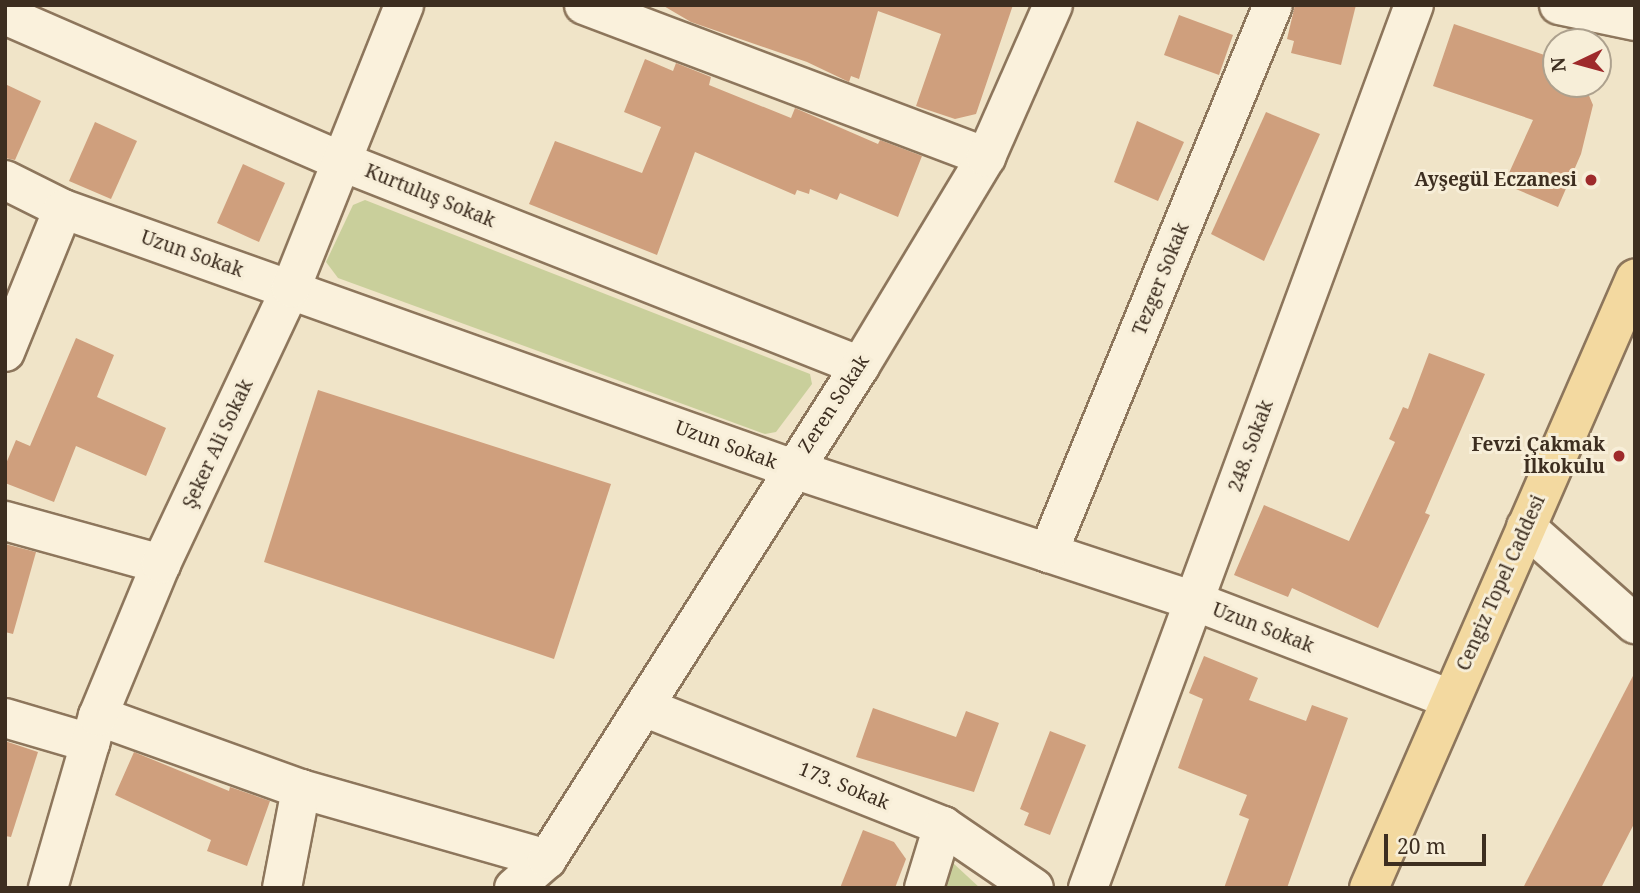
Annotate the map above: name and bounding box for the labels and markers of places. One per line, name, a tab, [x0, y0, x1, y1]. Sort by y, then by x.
place label: Ayşegül Eczanesi	[1414, 169, 1577, 191]
marker: Ayşegül Eczanesi	[1583, 172, 1599, 188]
place label: Fevzi Çakmak İlkokulu	[1471, 434, 1605, 478]
marker: Fevzi Çakmak İlkokulu	[1611, 448, 1627, 464]

